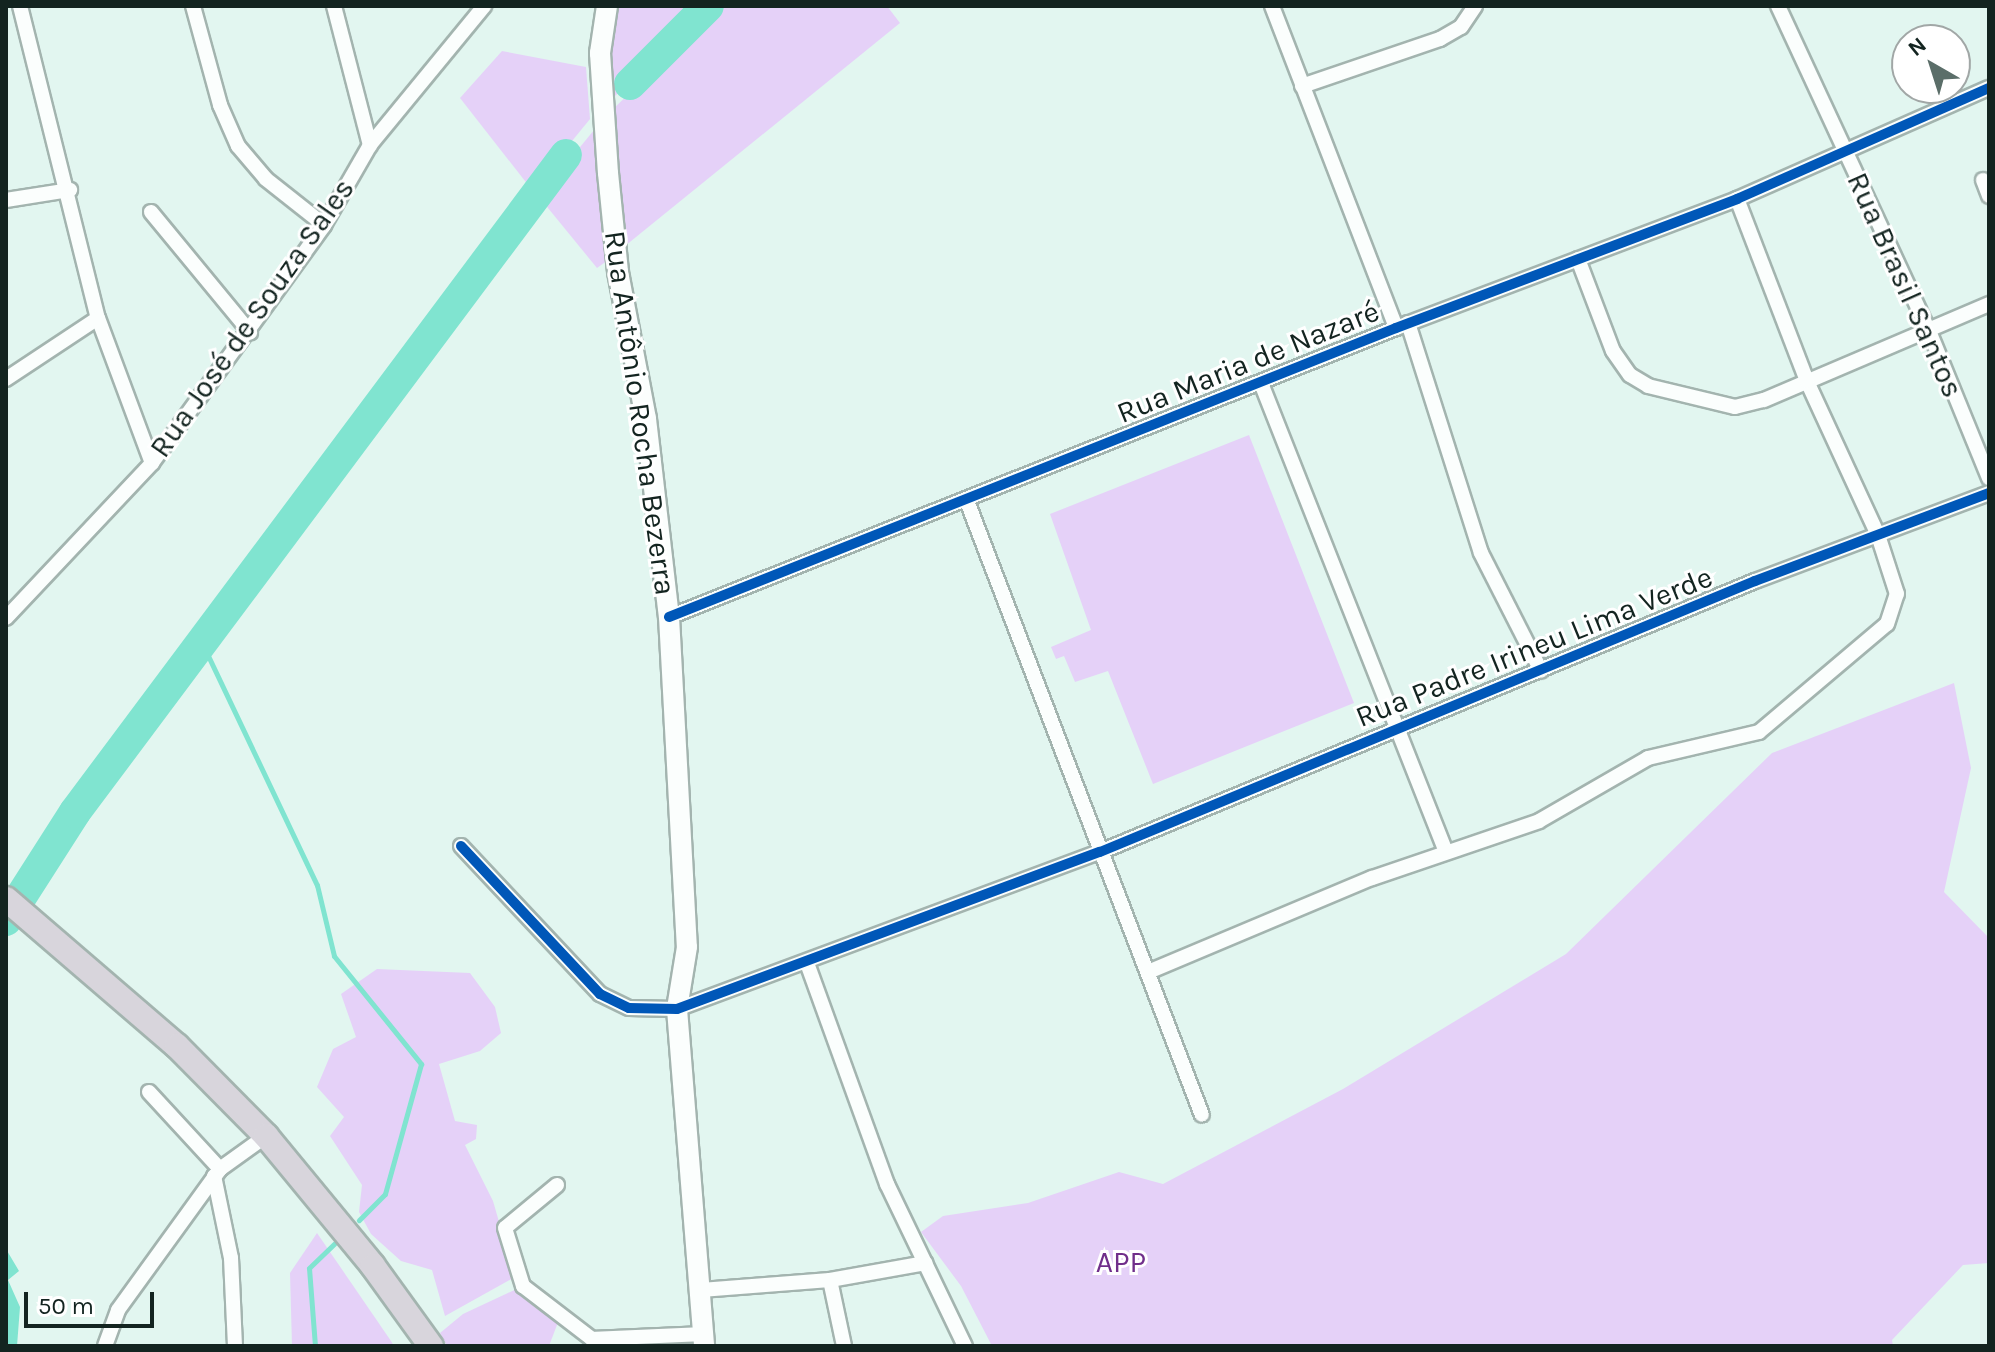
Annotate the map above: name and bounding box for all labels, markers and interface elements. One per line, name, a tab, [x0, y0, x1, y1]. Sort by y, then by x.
north arrow	[1891, 24, 1971, 104]
text: N	[1903, 32, 1931, 62]
street label: Rua Brasil Santos	[1839, 167, 1971, 403]
street label: Rua José de Souza Sales	[142, 172, 362, 464]
street label: Rua Antônio Rocha Bezerra	[597, 228, 683, 598]
street label: Rua Maria de Nazaré	[1112, 293, 1384, 431]
street label: Rua Padre Irineu Lima Verde	[1350, 559, 1718, 735]
park label: APP	[1096, 1244, 1146, 1280]
scale bar	[28, 1276, 158, 1326]
text: 50 m	[38, 1292, 94, 1320]

